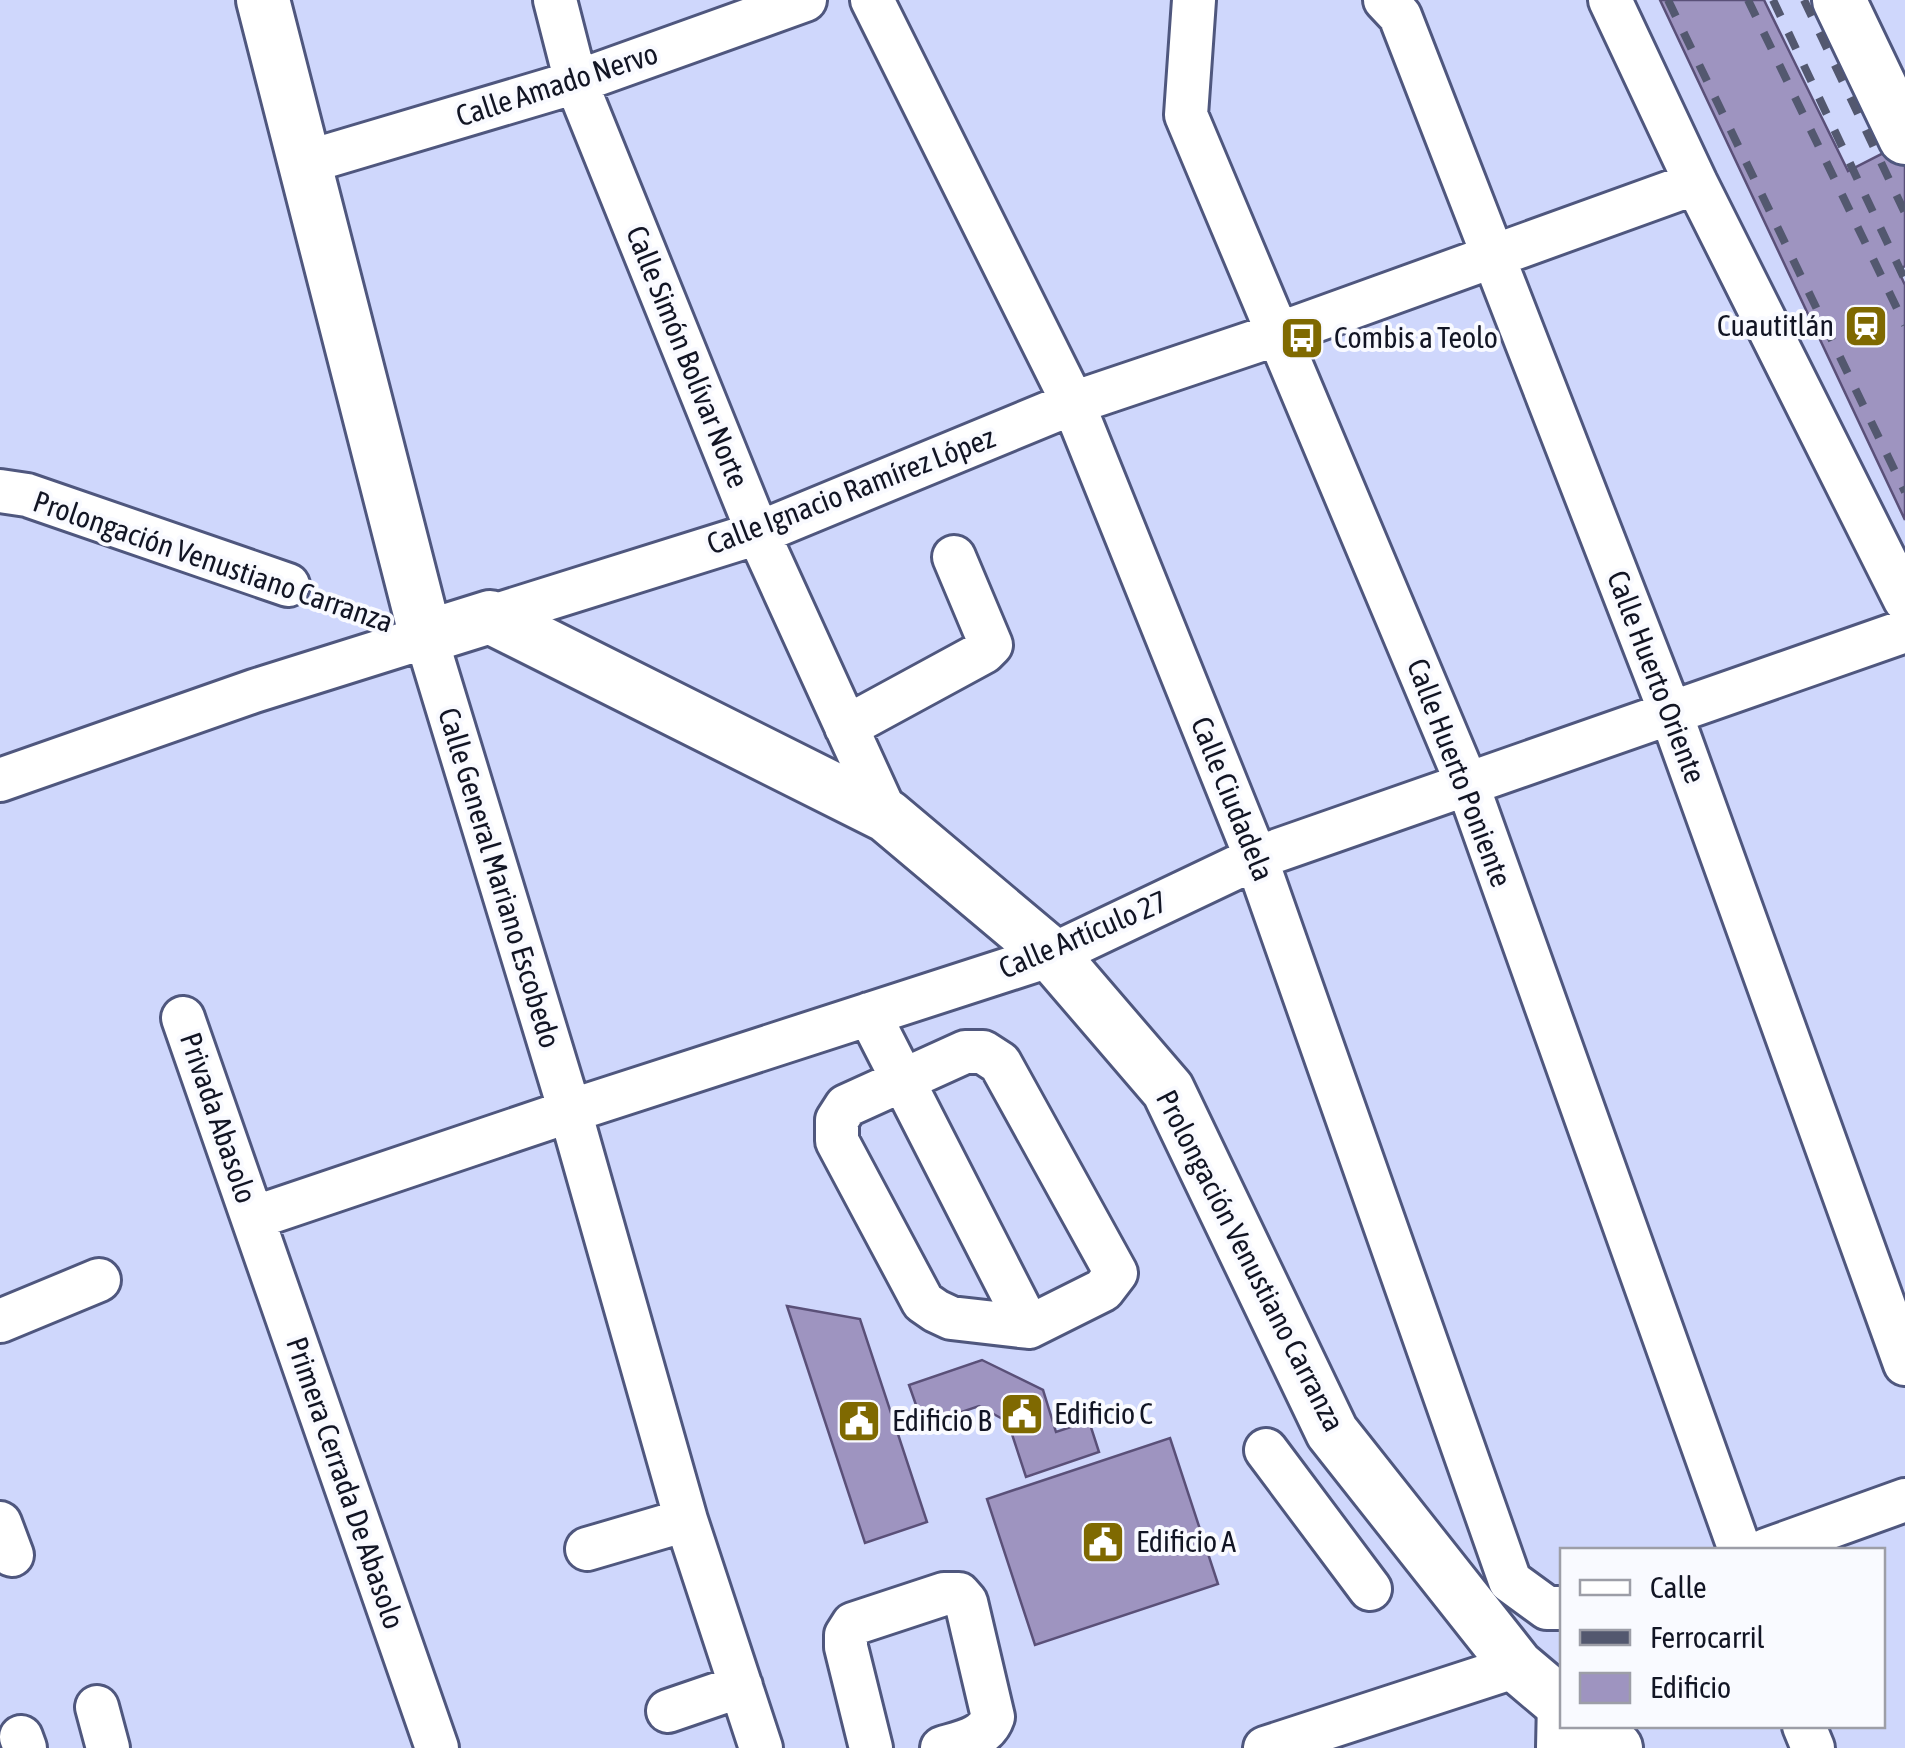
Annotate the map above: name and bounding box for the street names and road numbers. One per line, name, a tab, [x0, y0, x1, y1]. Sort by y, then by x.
street label: Calle Amado Nervo	[452, 35, 662, 133]
street label: Calle Simón Bolívar Norte	[620, 221, 756, 492]
street label: Calle Ignacio Ramírez López	[702, 419, 999, 561]
street label: Prolongación Venustiano Carranza	[29, 483, 398, 639]
street label: Calle Huerto Oriente	[1601, 566, 1713, 788]
street label: Calle Huerto Poniente	[1401, 654, 1519, 891]
street label: Calle General Mariano Escobedo	[432, 704, 568, 1052]
street label: Calle Ciudadela	[1185, 712, 1281, 885]
street label: Calle Artículo 27	[993, 883, 1172, 985]
street label: Privada Abasolo	[174, 1028, 264, 1207]
street label: Prolongación Venustiano Carranza	[1150, 1084, 1352, 1437]
street label: Primera Cerrada De Abasolo	[280, 1332, 412, 1633]

